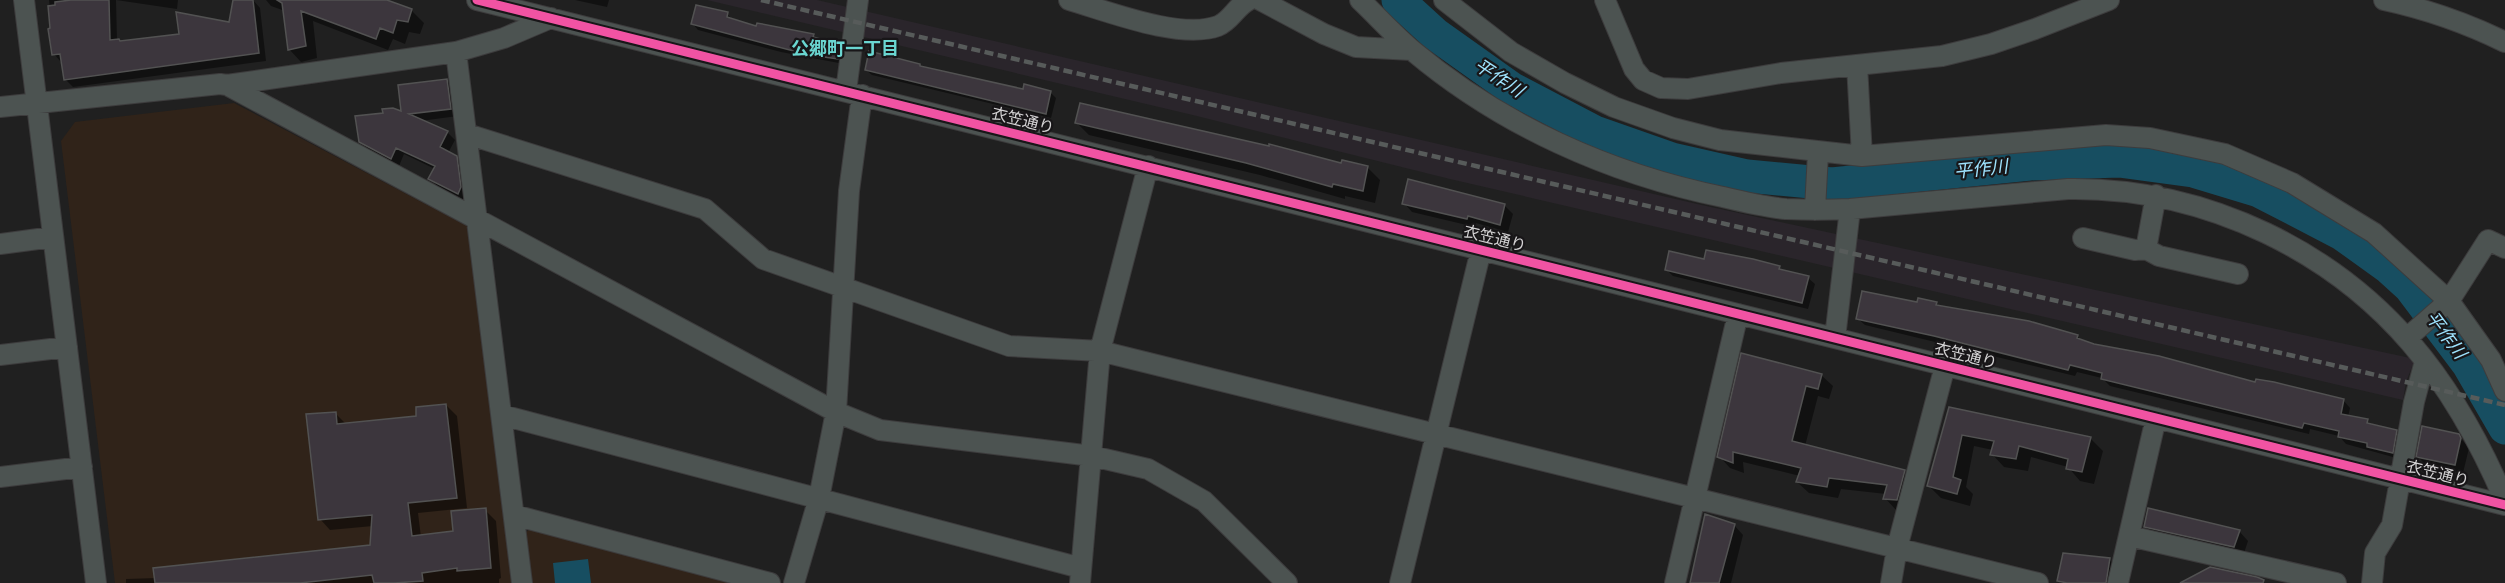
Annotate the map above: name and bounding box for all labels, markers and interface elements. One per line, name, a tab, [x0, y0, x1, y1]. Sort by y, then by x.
district label: 公郷町一丁目	[791, 36, 899, 60]
water label: 平作川	[1470, 52, 1530, 103]
street label: 衣笠通り	[989, 102, 1057, 138]
water label: 平作川	[1953, 153, 2011, 183]
street label: 衣笠通り	[1461, 220, 1529, 256]
water label: 平作川	[2421, 306, 2474, 365]
street label: 衣笠通り	[1932, 337, 2000, 373]
street label: 衣笠通り	[2404, 455, 2472, 491]

